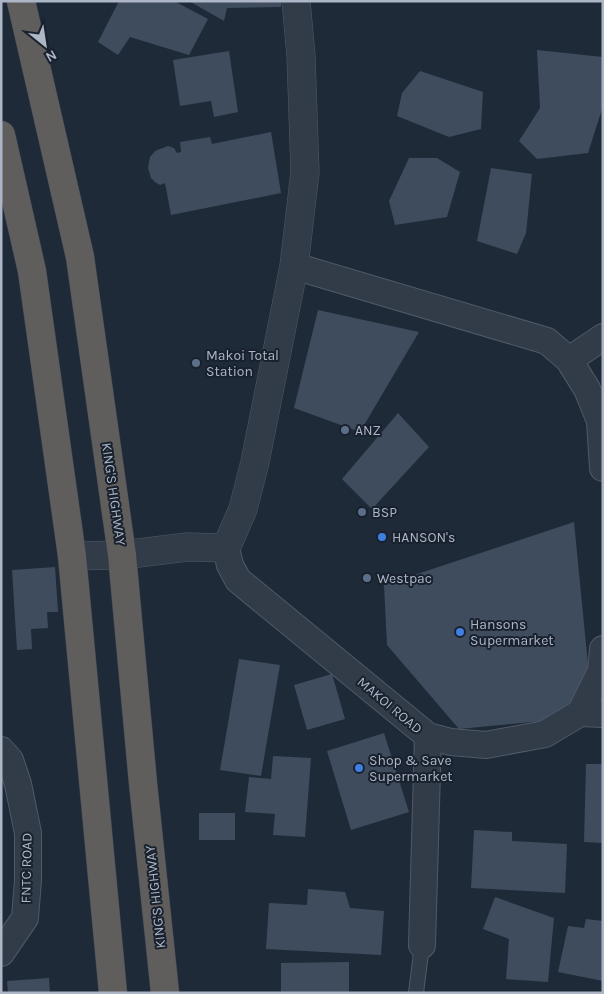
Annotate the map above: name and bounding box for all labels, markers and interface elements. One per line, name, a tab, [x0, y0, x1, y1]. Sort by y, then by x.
north arrow	[20, 20, 70, 70]
text: N	[43, 46, 60, 66]
place label: Makoi Total Station	[206, 347, 279, 380]
marker: Makoi Total Station	[190, 357, 202, 369]
place label: ANZ	[355, 422, 381, 439]
marker: ANZ	[339, 424, 351, 436]
street label: KING'S HIGHWAY	[98, 441, 129, 547]
place label: BSP	[372, 504, 397, 521]
marker: BSP	[356, 506, 368, 518]
place label: HANSON's	[392, 529, 455, 546]
marker: HANSON's	[376, 531, 388, 543]
place label: Westpac	[377, 570, 432, 587]
marker: Westpac	[361, 572, 373, 584]
place label: Hansons Supermarket	[470, 616, 554, 649]
marker: Hansons Supermarket	[454, 626, 466, 638]
street label: MAKOI ROAD	[354, 673, 426, 737]
place label: Shop & Save Supermarket	[369, 752, 453, 785]
marker: Shop & Save Supermarket	[353, 762, 365, 774]
street label: FNTC ROAD	[17, 832, 36, 904]
street label: KING'S HIGHWAY	[142, 844, 169, 949]

